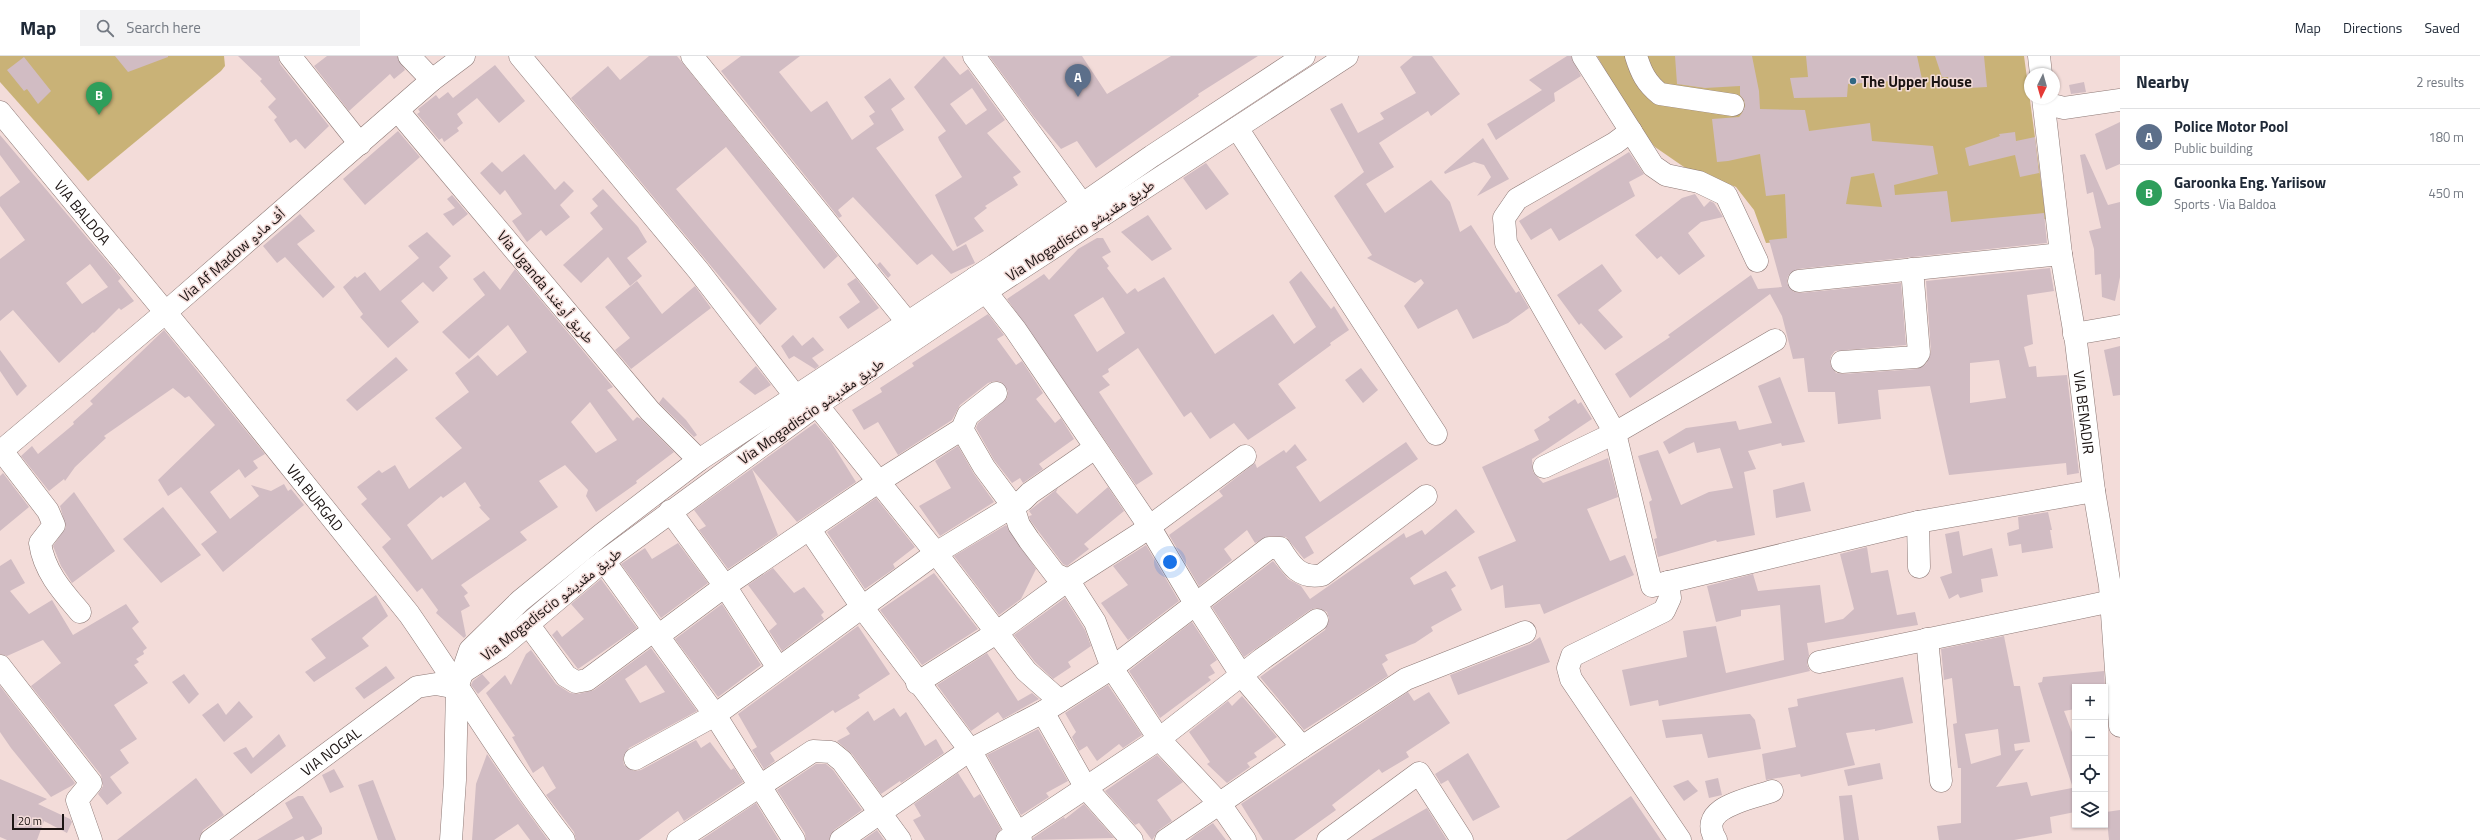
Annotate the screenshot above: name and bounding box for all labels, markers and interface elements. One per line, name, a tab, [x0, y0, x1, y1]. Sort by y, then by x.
search box	[80, 10, 360, 46]
text: Map	[20, 13, 56, 42]
text: Search here	[126, 16, 201, 39]
icon: search	[94, 17, 116, 39]
text: Map	[2295, 17, 2321, 38]
text: Directions	[2343, 17, 2402, 38]
text: Saved	[2424, 17, 2460, 38]
pin: A	[1065, 64, 1091, 97]
north arrow	[2024, 68, 2060, 104]
text: Nearby	[2136, 69, 2189, 95]
place label: The Upper House	[1861, 70, 1972, 93]
text: 2 results	[2416, 72, 2464, 92]
marker: The Upper House	[1848, 76, 1858, 86]
pin: B	[86, 82, 112, 115]
text: Police Motor Pool	[2174, 115, 2288, 138]
text: A	[2145, 127, 2153, 147]
text: 180 m	[2428, 127, 2464, 147]
text: Public building	[2174, 138, 2253, 158]
text: Garoonka Eng. Yariisow	[2174, 171, 2326, 194]
street label: Via Mogadiscio طريق مقديشو	[1001, 173, 1159, 287]
street label: VIA BALDOA	[49, 175, 117, 250]
text: B	[2145, 183, 2153, 203]
text: 450 m	[2428, 183, 2464, 203]
text: Sports · Via Baldoa	[2174, 194, 2276, 214]
street label: Via Af Madow أف مادو	[174, 202, 290, 308]
street label: Via Uganda طريق أوغندا	[492, 225, 600, 349]
street label: Via Mogadiscio طريق مقديشو	[733, 352, 889, 470]
street label: VIA BENADIR	[2068, 369, 2101, 455]
street label: VIA BURGAD	[281, 459, 350, 536]
street label: Via Mogadiscio طريق مقديشو	[475, 541, 627, 667]
your location	[1160, 552, 1180, 572]
map controls	[2072, 684, 2108, 828]
button: +	[2072, 684, 2108, 720]
button: −	[2072, 720, 2108, 756]
street label: VIA NOGAL	[296, 721, 366, 781]
button: locate	[2072, 756, 2108, 792]
button: layers	[2072, 792, 2108, 828]
scale bar	[12, 812, 64, 831]
text: 20 m	[18, 813, 42, 829]

